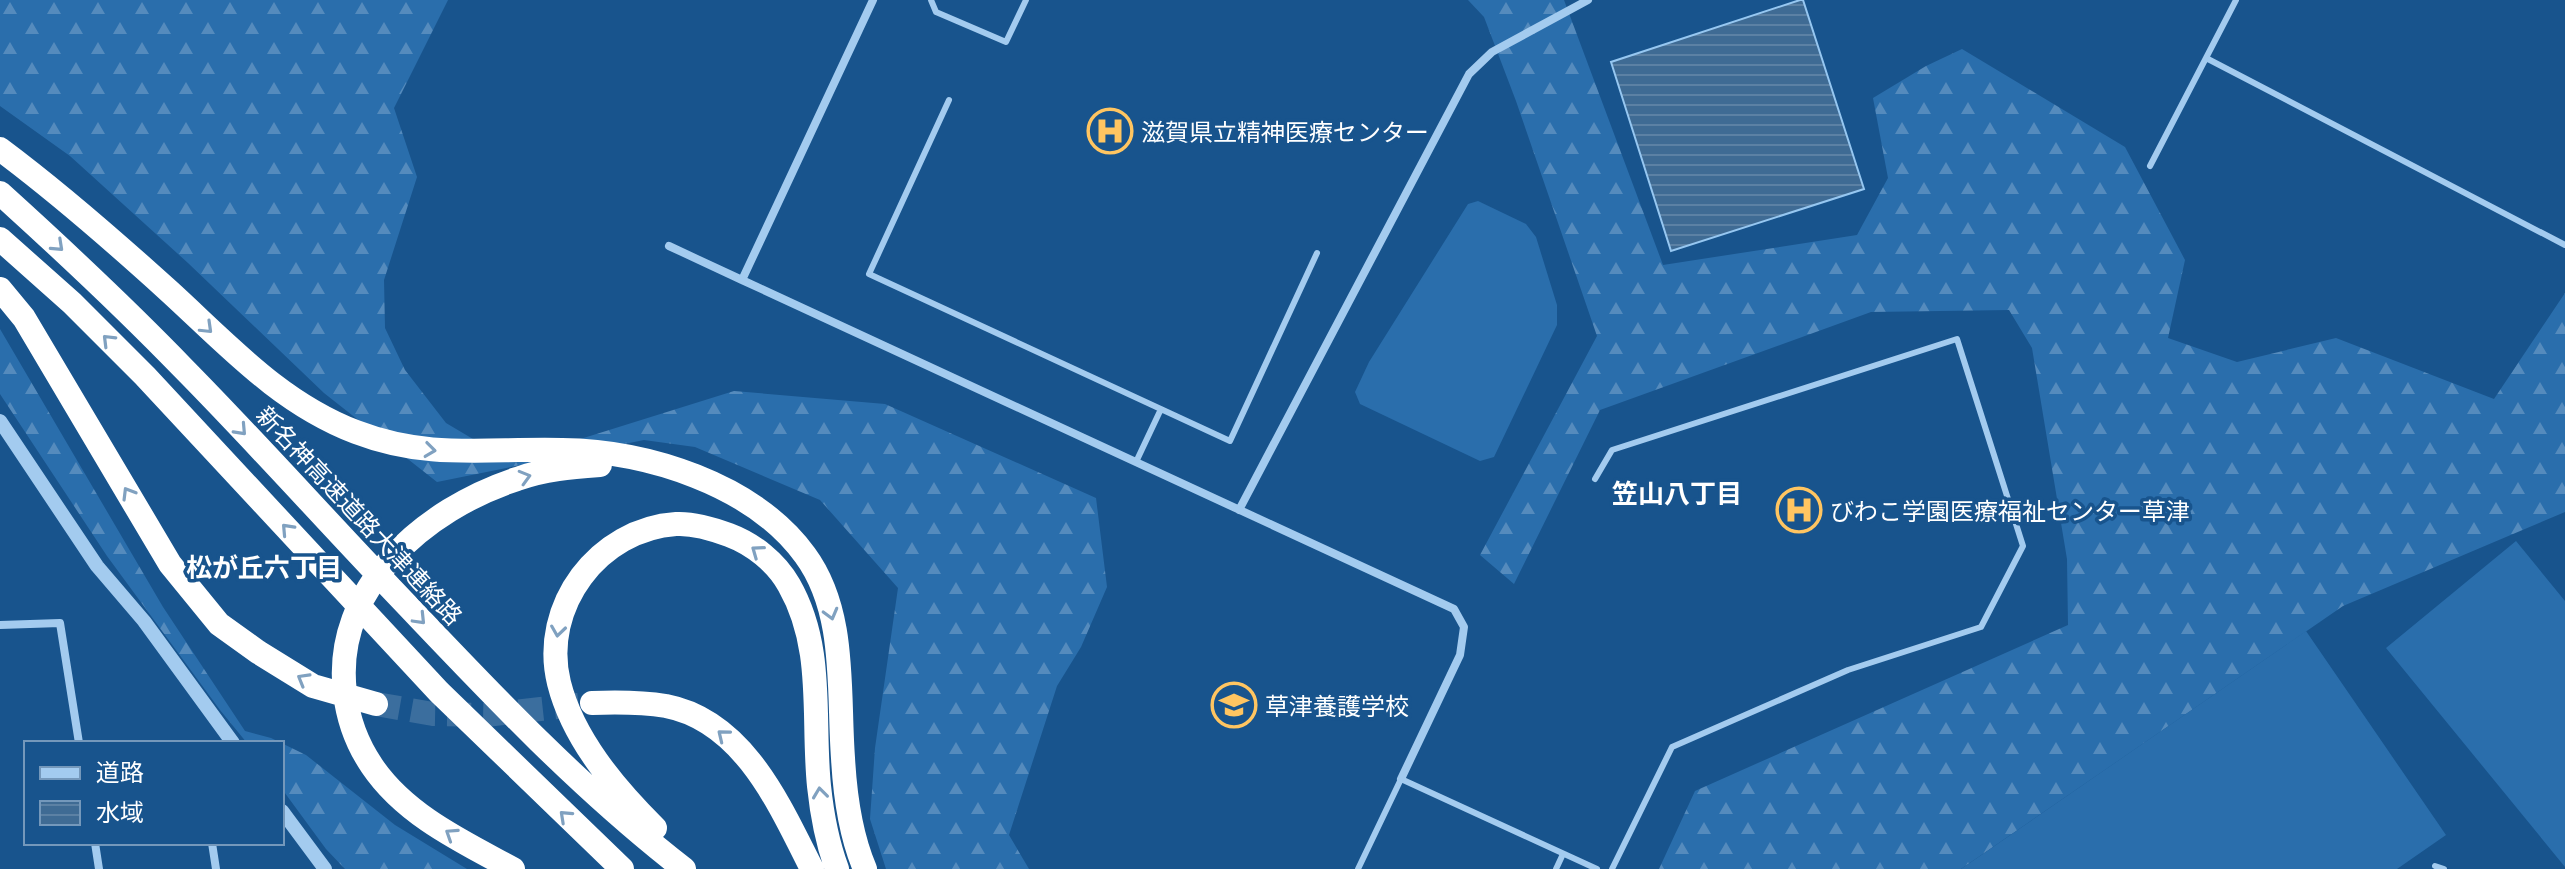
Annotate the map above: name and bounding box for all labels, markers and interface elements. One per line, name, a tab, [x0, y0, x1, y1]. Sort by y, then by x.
hospital icon: 滋賀県立精神医療センター	[1086, 107, 1134, 155]
place label: 滋賀県立精神医療センター	[1141, 117, 1429, 146]
one-way arrow	[49, 236, 63, 251]
one-way arrow	[198, 319, 212, 333]
one-way arrow	[103, 335, 117, 349]
street label: 新名神高速道路大津連絡路	[251, 400, 469, 630]
one-way arrow	[231, 421, 246, 435]
one-way arrow	[424, 441, 437, 458]
one-way arrow	[518, 470, 532, 486]
district label: 笠山八丁目	[1612, 477, 1742, 509]
hospital icon: びわこ学園医療福祉センター草津	[1775, 486, 1823, 534]
one-way arrow	[122, 487, 138, 502]
place label: びわこ学園医療福祉センター草津	[1830, 496, 2190, 525]
one-way arrow	[282, 523, 296, 538]
one-way arrow	[751, 546, 766, 561]
district label: 松が丘六丁目	[186, 551, 342, 583]
one-way arrow	[821, 606, 838, 620]
one-way arrow	[410, 610, 425, 624]
one-way arrow	[550, 624, 567, 638]
one-way arrow	[297, 673, 312, 689]
school or university icon: 草津養護学校	[1210, 681, 1258, 729]
place label: 草津養護学校	[1265, 691, 1409, 720]
one-way arrow	[718, 731, 733, 745]
legend	[24, 741, 284, 845]
text: 道路	[96, 757, 144, 786]
one-way arrow	[812, 786, 829, 800]
text: 水域	[96, 797, 144, 826]
one-way arrow	[560, 810, 574, 825]
one-way arrow	[445, 829, 460, 844]

